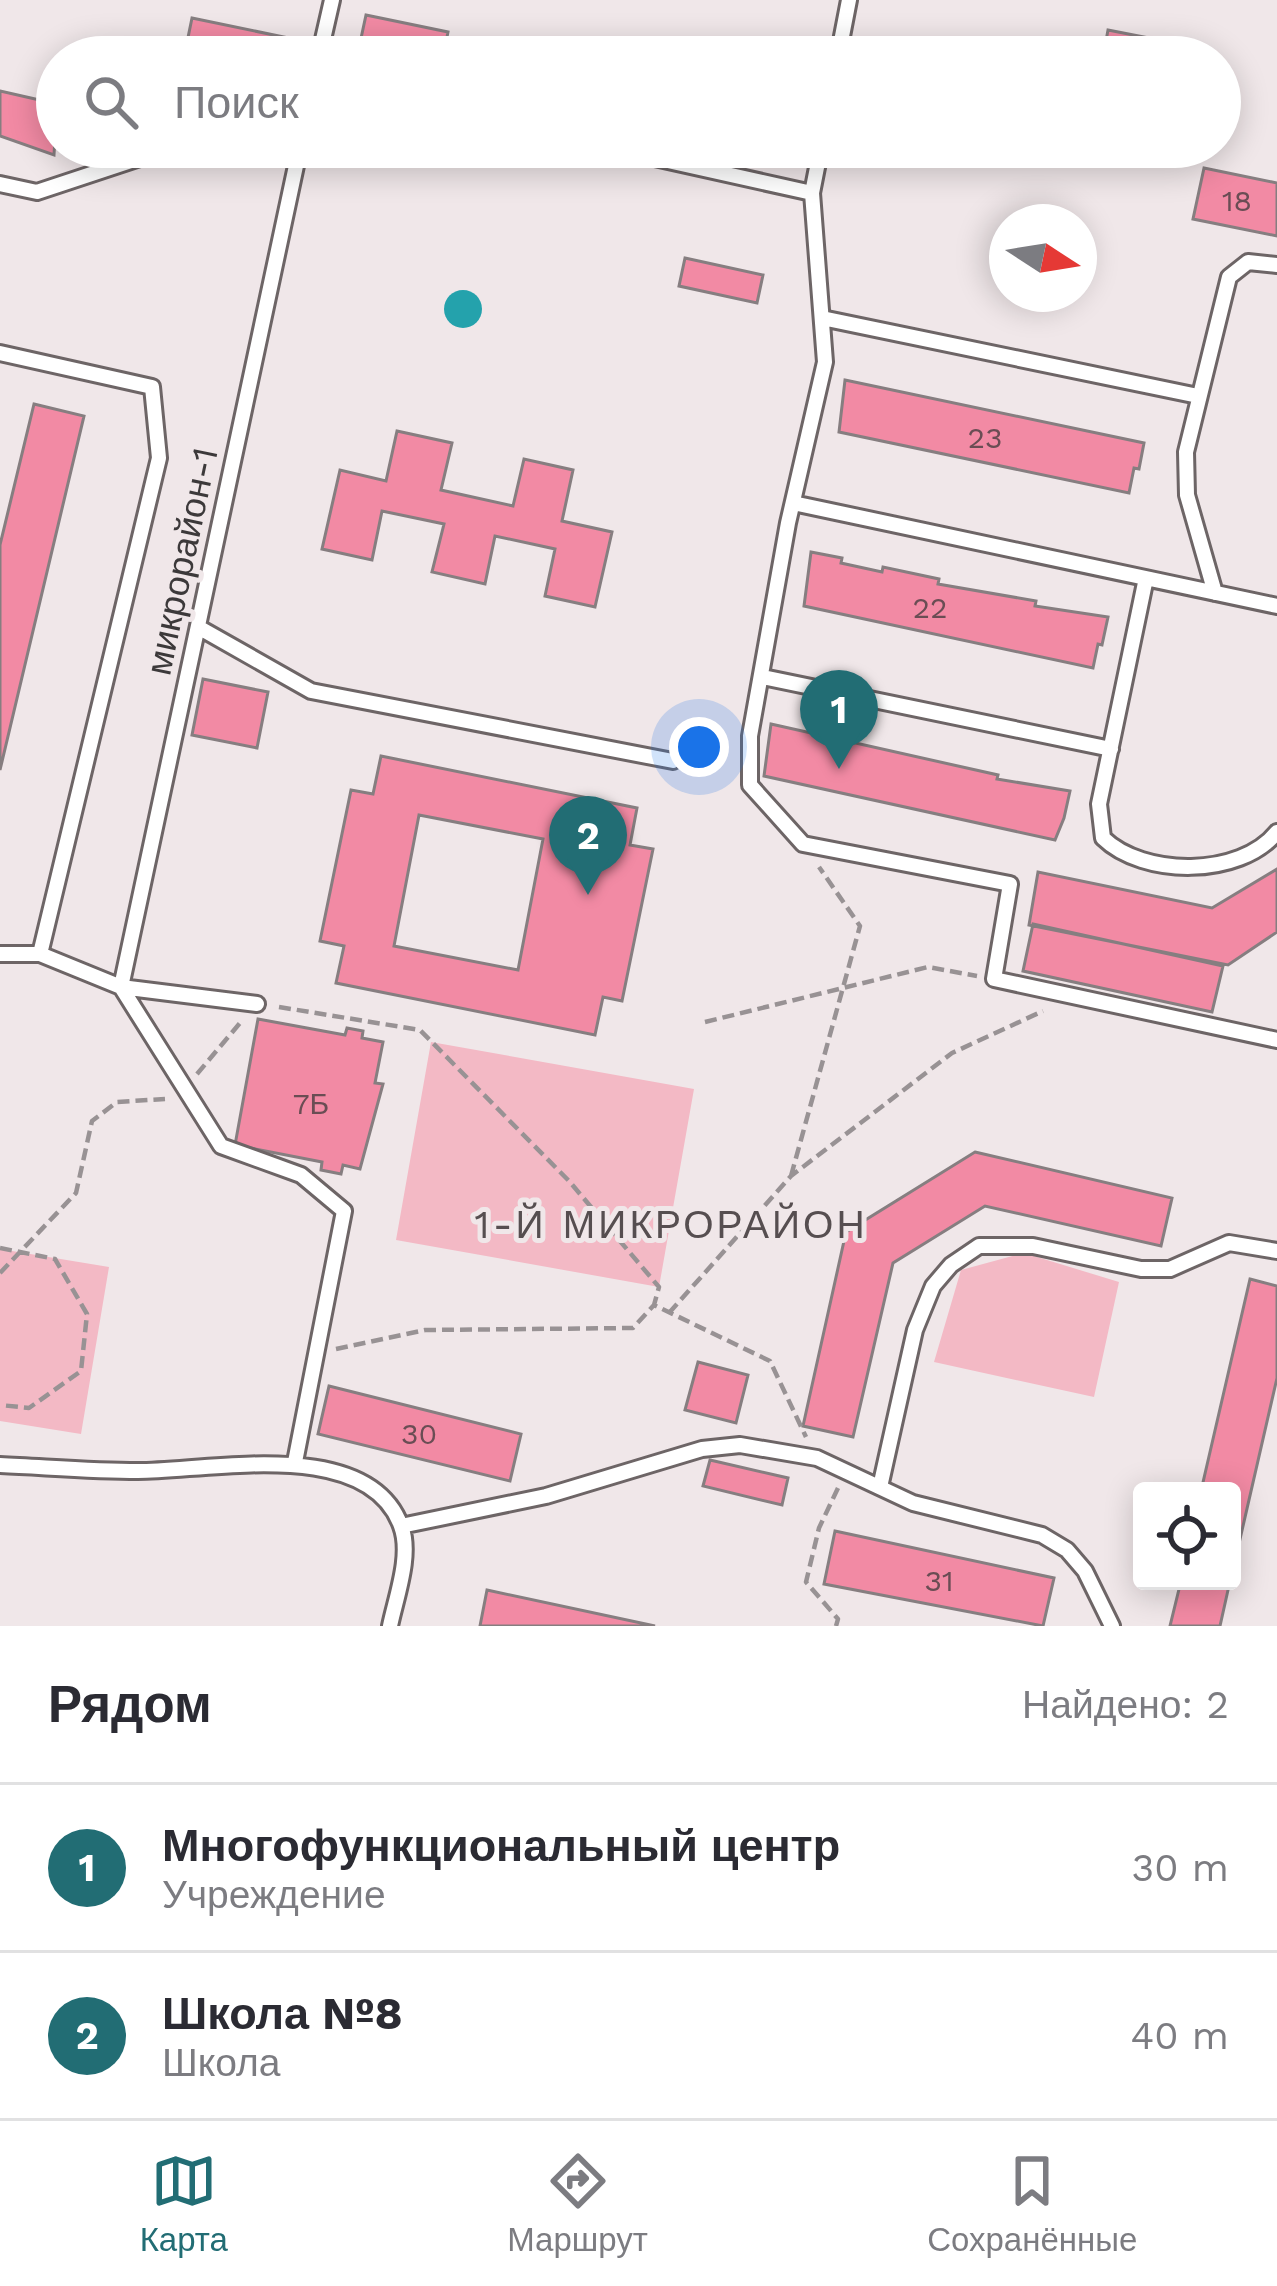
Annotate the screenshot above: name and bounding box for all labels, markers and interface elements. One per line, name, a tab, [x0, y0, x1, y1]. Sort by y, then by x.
search box	[36, 36, 1241, 168]
icon: search	[78, 69, 144, 135]
text: Поиск	[174, 76, 299, 129]
house number: 18	[1222, 183, 1252, 218]
north arrow	[989, 204, 1097, 312]
house number: 23	[968, 420, 1002, 455]
street label: микрорайон-1	[137, 444, 227, 679]
house number: 22	[913, 590, 947, 625]
pin: 1	[800, 670, 878, 769]
your location	[669, 717, 729, 777]
pin: 2	[549, 796, 627, 895]
house number: 7Б	[293, 1086, 329, 1121]
district label: 1-Й МИКРОРАЙОН	[474, 1202, 868, 1247]
house number: 30	[401, 1416, 437, 1451]
map controls	[1133, 1482, 1241, 1590]
button: locate	[1133, 1482, 1241, 1590]
house number: 31	[924, 1563, 954, 1598]
text: Рядом	[48, 1675, 212, 1734]
text: Найдено: 2	[1022, 1682, 1229, 1727]
text: Многофункциональный центр	[162, 1819, 840, 1872]
text: 1	[79, 1845, 95, 1890]
text: 30 m	[1132, 1845, 1229, 1890]
text: Учреждение	[162, 1872, 386, 1917]
text: Школа №8	[162, 1987, 403, 2040]
text: 2	[75, 2013, 99, 2058]
text: 40 m	[1130, 2013, 1229, 2058]
text: Школа	[162, 2040, 281, 2085]
tab: Карта	[140, 2148, 228, 2259]
tab: Маршрут	[507, 2148, 648, 2259]
tab: Сохранённые	[927, 2148, 1137, 2259]

